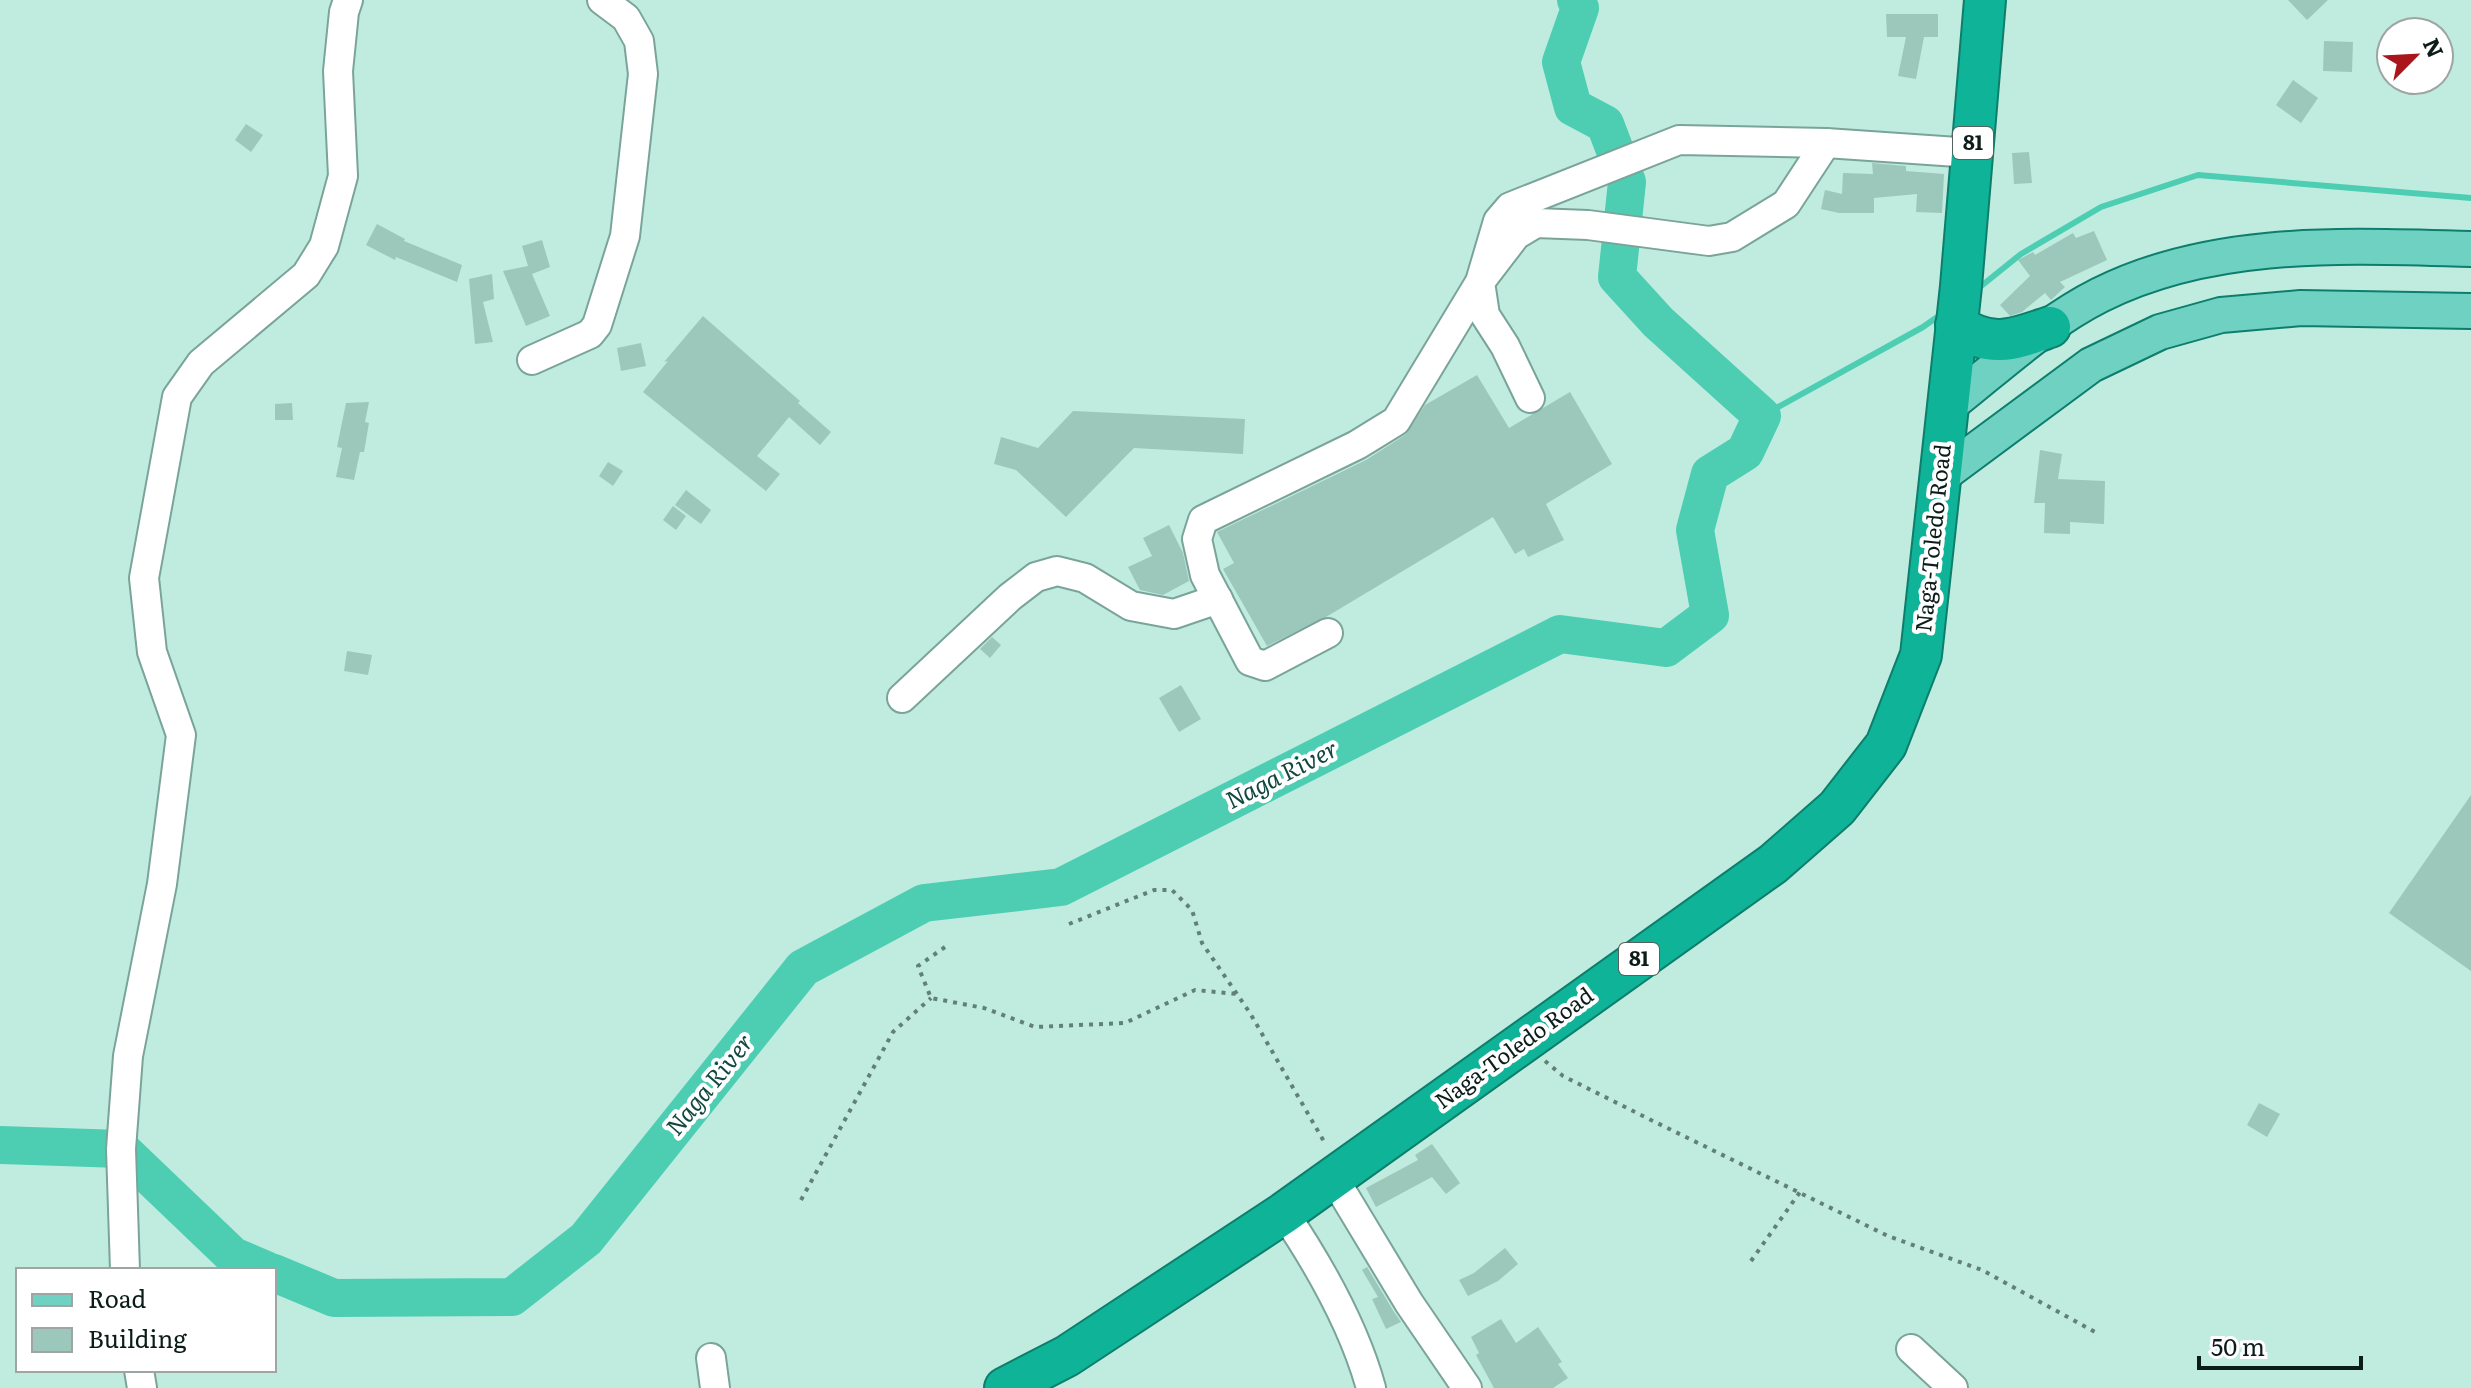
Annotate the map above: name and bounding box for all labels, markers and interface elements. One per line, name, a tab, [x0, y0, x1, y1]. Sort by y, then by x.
north arrow	[2375, 16, 2455, 96]
text: N	[2416, 32, 2453, 62]
road number: 81	[1953, 127, 1993, 159]
street label: Naga-Toledo Road	[1905, 442, 1958, 634]
water label: Naga River	[1219, 729, 1343, 816]
road number: 81	[1619, 943, 1659, 975]
street label: Naga-Toledo Road	[1427, 978, 1599, 1116]
water label: Naga River	[656, 1025, 760, 1142]
legend	[16, 1268, 276, 1372]
text: Road	[88, 1280, 147, 1315]
text: Building	[88, 1320, 187, 1355]
scale bar	[2199, 1320, 2361, 1370]
text: 50 m	[2211, 1328, 2265, 1363]

